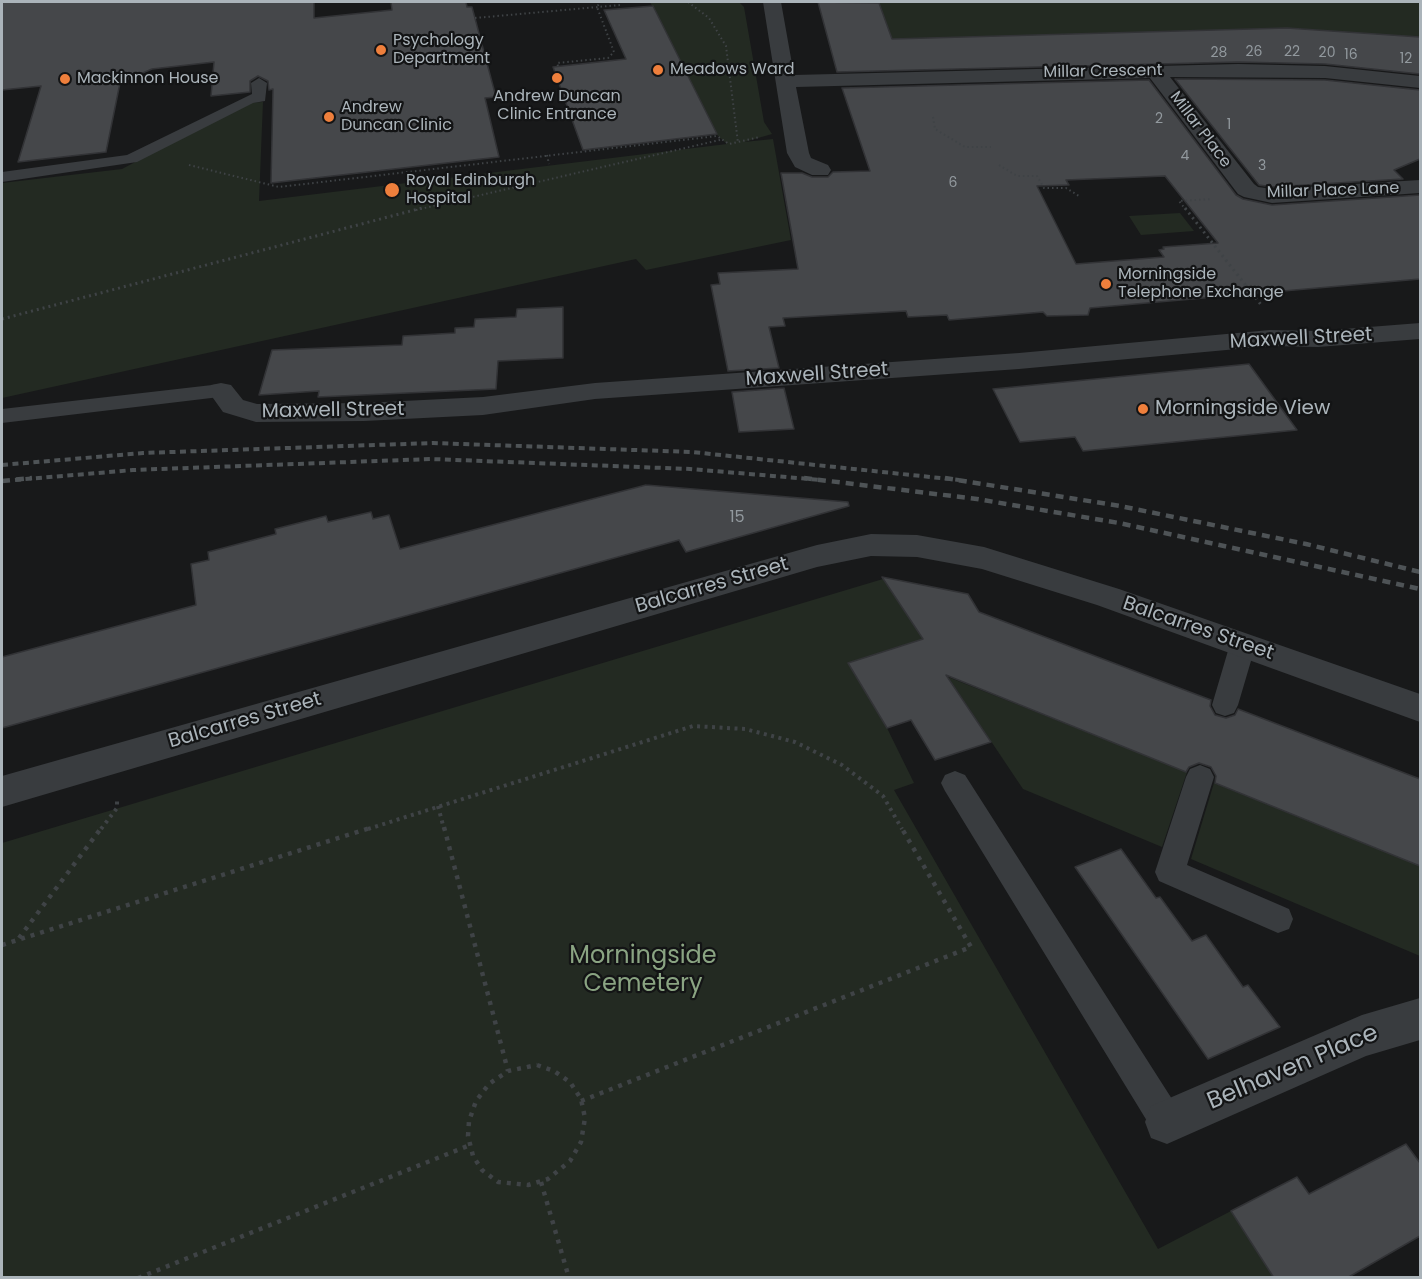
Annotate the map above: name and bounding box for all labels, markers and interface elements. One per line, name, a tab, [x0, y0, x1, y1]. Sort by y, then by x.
place label: Psychology Department	[393, 31, 490, 69]
marker: Psychology Department	[374, 43, 388, 57]
house number: 26	[1246, 44, 1262, 60]
house number: 22	[1284, 44, 1300, 60]
house number: 28	[1211, 45, 1227, 61]
house number: 20	[1319, 45, 1335, 61]
house number: 16	[1344, 47, 1358, 63]
house number: 12	[1400, 51, 1412, 67]
place label: Meadows Ward	[670, 60, 795, 80]
street label: Millar Crescent	[1043, 61, 1163, 83]
marker: Meadows Ward	[651, 63, 665, 77]
place label: Mackinnon House	[77, 69, 219, 89]
marker: Andrew Duncan Clinic Entrance	[550, 71, 564, 85]
marker: Mackinnon House	[58, 72, 72, 86]
place label: Andrew Duncan Clinic Entrance	[493, 87, 621, 125]
street label: Millar Place	[1165, 88, 1235, 172]
place label: Andrew Duncan Clinic	[341, 98, 452, 136]
marker: Andrew Duncan Clinic	[322, 110, 336, 124]
house number: 2	[1155, 111, 1163, 127]
house number: 1	[1227, 117, 1231, 133]
house number: 4	[1181, 148, 1189, 164]
house number: 3	[1258, 158, 1266, 174]
place label: Royal Edinburgh Hospital	[406, 171, 535, 209]
house number: 6	[949, 175, 957, 191]
street label: Millar Place Lane	[1266, 179, 1400, 203]
marker: Royal Edinburgh Hospital	[383, 181, 401, 199]
place label: Morningside Telephone Exchange	[1118, 265, 1284, 303]
marker: Morningside Telephone Exchange	[1099, 277, 1113, 291]
street label: Maxwell Street	[1229, 323, 1373, 355]
street label: Maxwell Street	[745, 358, 889, 392]
place label: Morningside View	[1155, 397, 1330, 421]
street label: Maxwell Street	[261, 398, 405, 424]
marker: Morningside View	[1136, 402, 1150, 416]
house number: 15	[729, 508, 745, 528]
street label: Balcarres Street	[633, 553, 791, 619]
street label: Balcarres Street	[1119, 592, 1277, 666]
street label: Balcarres Street	[166, 688, 324, 754]
park label: Morningside Cemetery	[569, 943, 717, 999]
street label: Belhaven Place	[1203, 1019, 1383, 1117]

